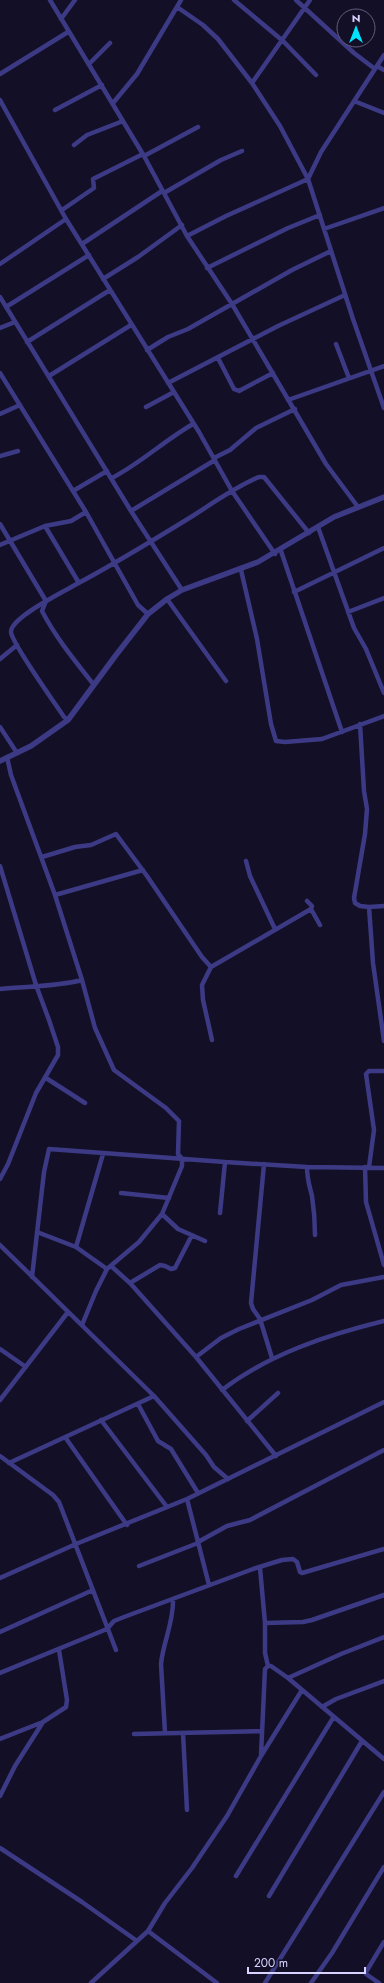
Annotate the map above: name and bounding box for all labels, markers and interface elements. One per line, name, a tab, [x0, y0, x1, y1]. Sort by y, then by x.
north arrow	[336, 8, 376, 48]
text: N	[352, 10, 360, 26]
scale bar	[248, 1949, 365, 1975]
text: 200 m	[254, 1954, 288, 1972]

